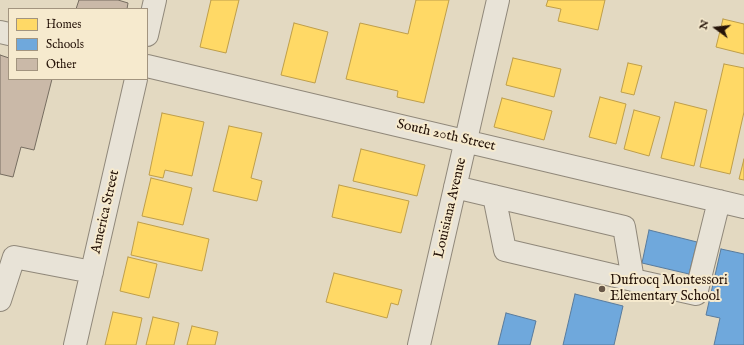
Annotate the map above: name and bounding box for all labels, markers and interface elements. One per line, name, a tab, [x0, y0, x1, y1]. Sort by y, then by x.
legend	[8, 8, 148, 80]
north arrow	[696, 8, 736, 48]
text: Homes	[46, 17, 82, 32]
text: N	[696, 18, 712, 31]
text: Schools	[46, 37, 84, 52]
text: Other	[46, 57, 76, 72]
street label: South 20th Street	[395, 116, 497, 156]
street label: Louisiana Avenue	[431, 156, 471, 260]
street label: America Street	[88, 169, 124, 255]
place label: Dufrocq Montessori Elementary School	[610, 273, 728, 306]
marker: Dufrocq Montessori Elementary School	[597, 284, 607, 294]

